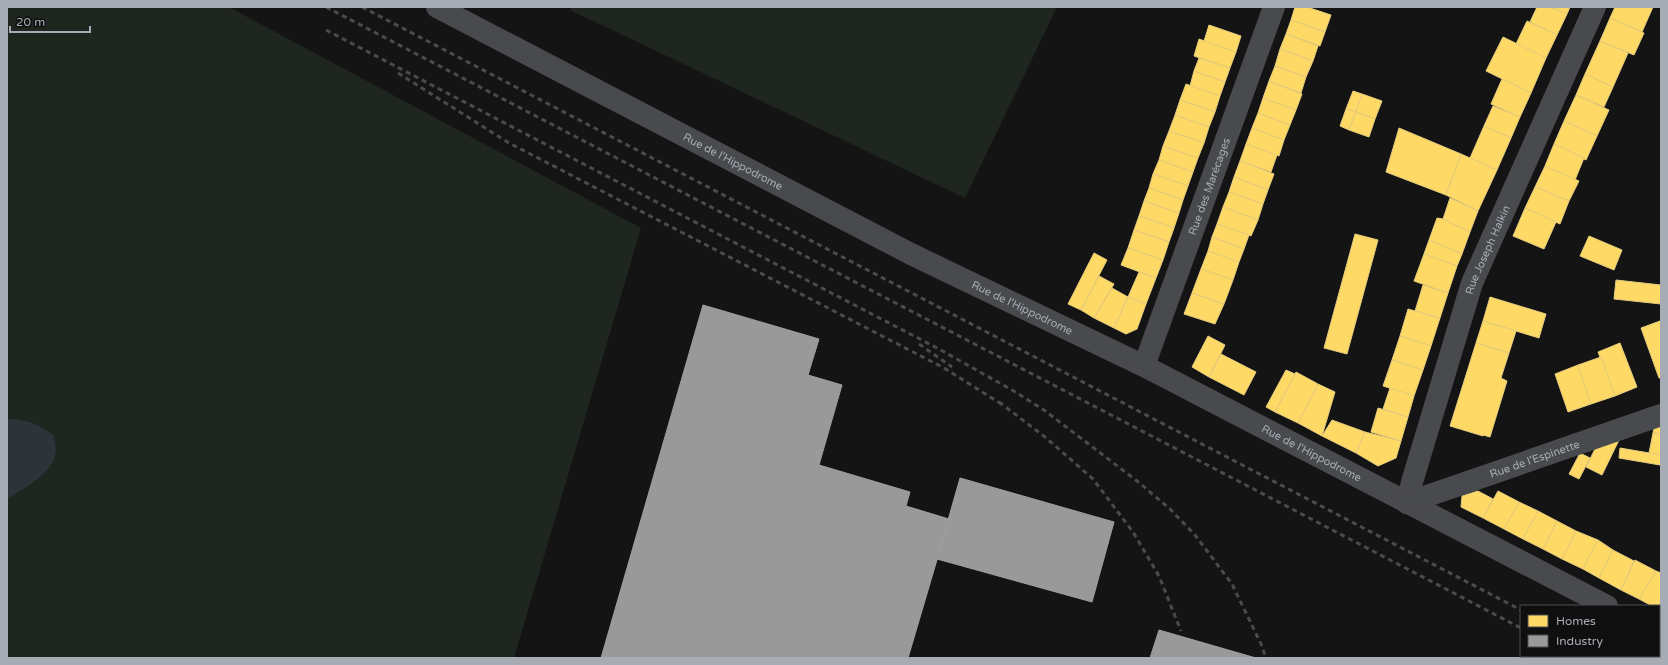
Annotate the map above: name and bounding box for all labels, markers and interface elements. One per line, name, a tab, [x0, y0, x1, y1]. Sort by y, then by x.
scale bar	[10, 8, 90, 34]
text: 20 m	[16, 15, 45, 29]
street label: Rue de l'Hippodrome	[681, 130, 785, 193]
street label: Rue des Marécages	[1186, 136, 1233, 237]
street label: Rue Joseph Halkin	[1463, 203, 1513, 296]
street label: Rue de l'Hippodrome	[969, 278, 1075, 338]
street label: Rue de l'Hippodrome	[1259, 422, 1364, 485]
street label: Rue de l'Espinette	[1488, 438, 1581, 481]
legend	[1520, 605, 1660, 657]
text: Homes	[1556, 614, 1596, 628]
text: Industry	[1556, 634, 1603, 648]

